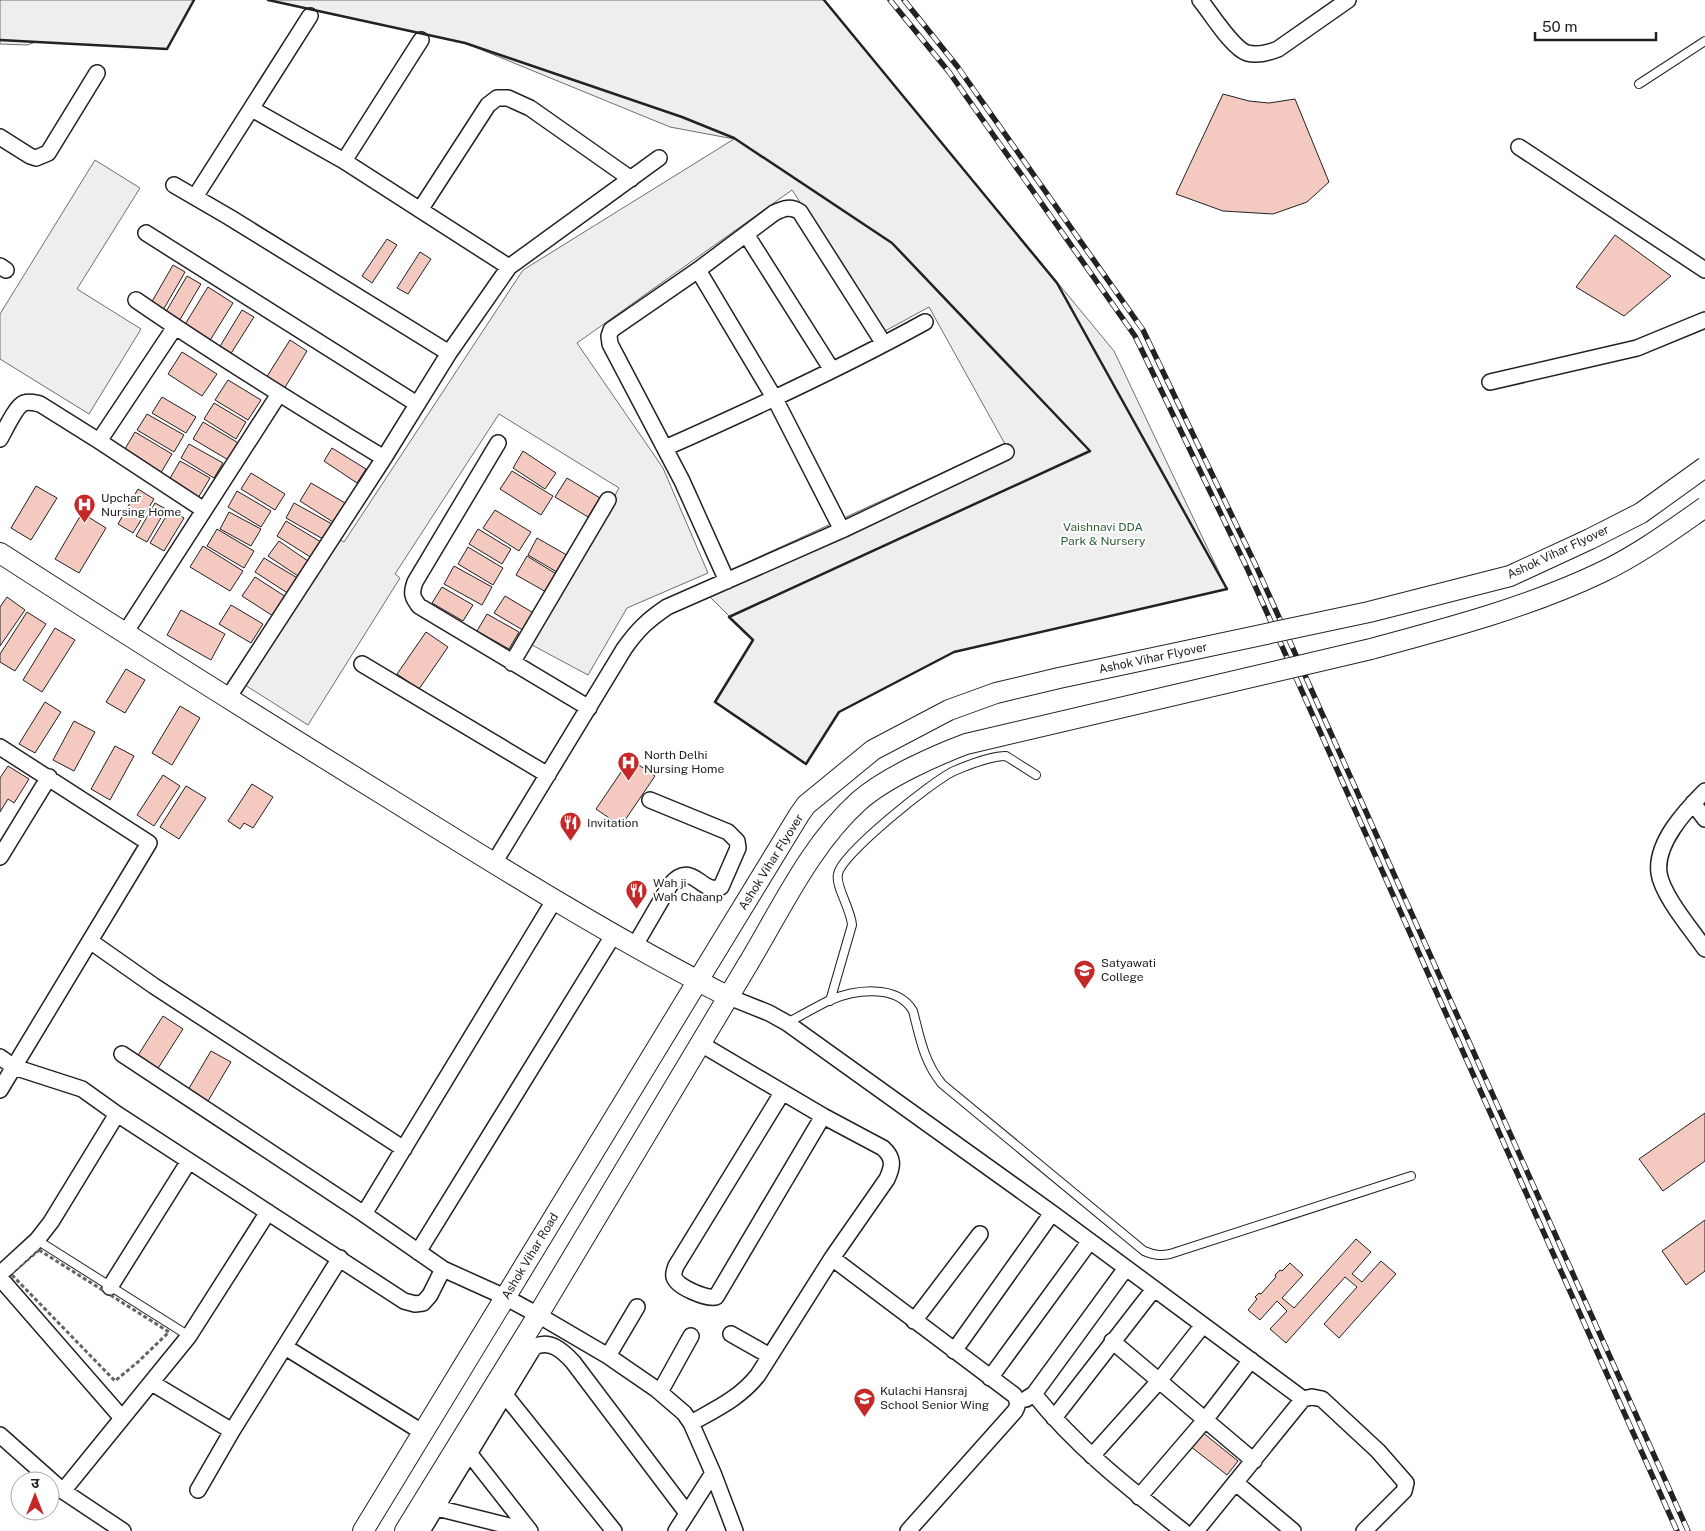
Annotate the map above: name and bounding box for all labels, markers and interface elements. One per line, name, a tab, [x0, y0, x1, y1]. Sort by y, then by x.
scale bar	[1535, 10, 1656, 42]
text: 50 m	[1542, 18, 1577, 35]
place label: Upchar Nursing Home	[101, 491, 181, 519]
hospital icon: Upchar Nursing Home	[73, 493, 97, 524]
park label: Vaishnavi DDA Park & Nursery	[1061, 520, 1146, 548]
street label: Ashok Vihar Flyover	[1505, 522, 1611, 582]
street label: Ashok Vihar Flyover	[1097, 640, 1209, 676]
place label: North Delhi Nursing Home	[644, 748, 724, 776]
hospital icon: North Delhi Nursing Home	[616, 750, 640, 781]
restaurant icon: Invitation	[559, 811, 583, 842]
street label: Ashok Vihar Flyover	[736, 811, 806, 913]
place label: Invitation	[587, 816, 639, 830]
place label: Wah ji Wah Chaanp	[653, 876, 723, 904]
restaurant icon: Wah ji Wah Chaanp	[625, 878, 649, 909]
place label: Satyawati College	[1101, 956, 1156, 984]
school or university icon: Satyawati College	[1073, 958, 1097, 989]
street label: Ashok Vihar Road	[499, 1210, 561, 1302]
place label: Kulachi Hansraj School Senior Wing	[880, 1384, 989, 1412]
school or university icon: Kulachi Hansraj School Senior Wing	[852, 1386, 876, 1417]
north arrow	[10, 1471, 60, 1521]
text: उ	[31, 1475, 40, 1491]

